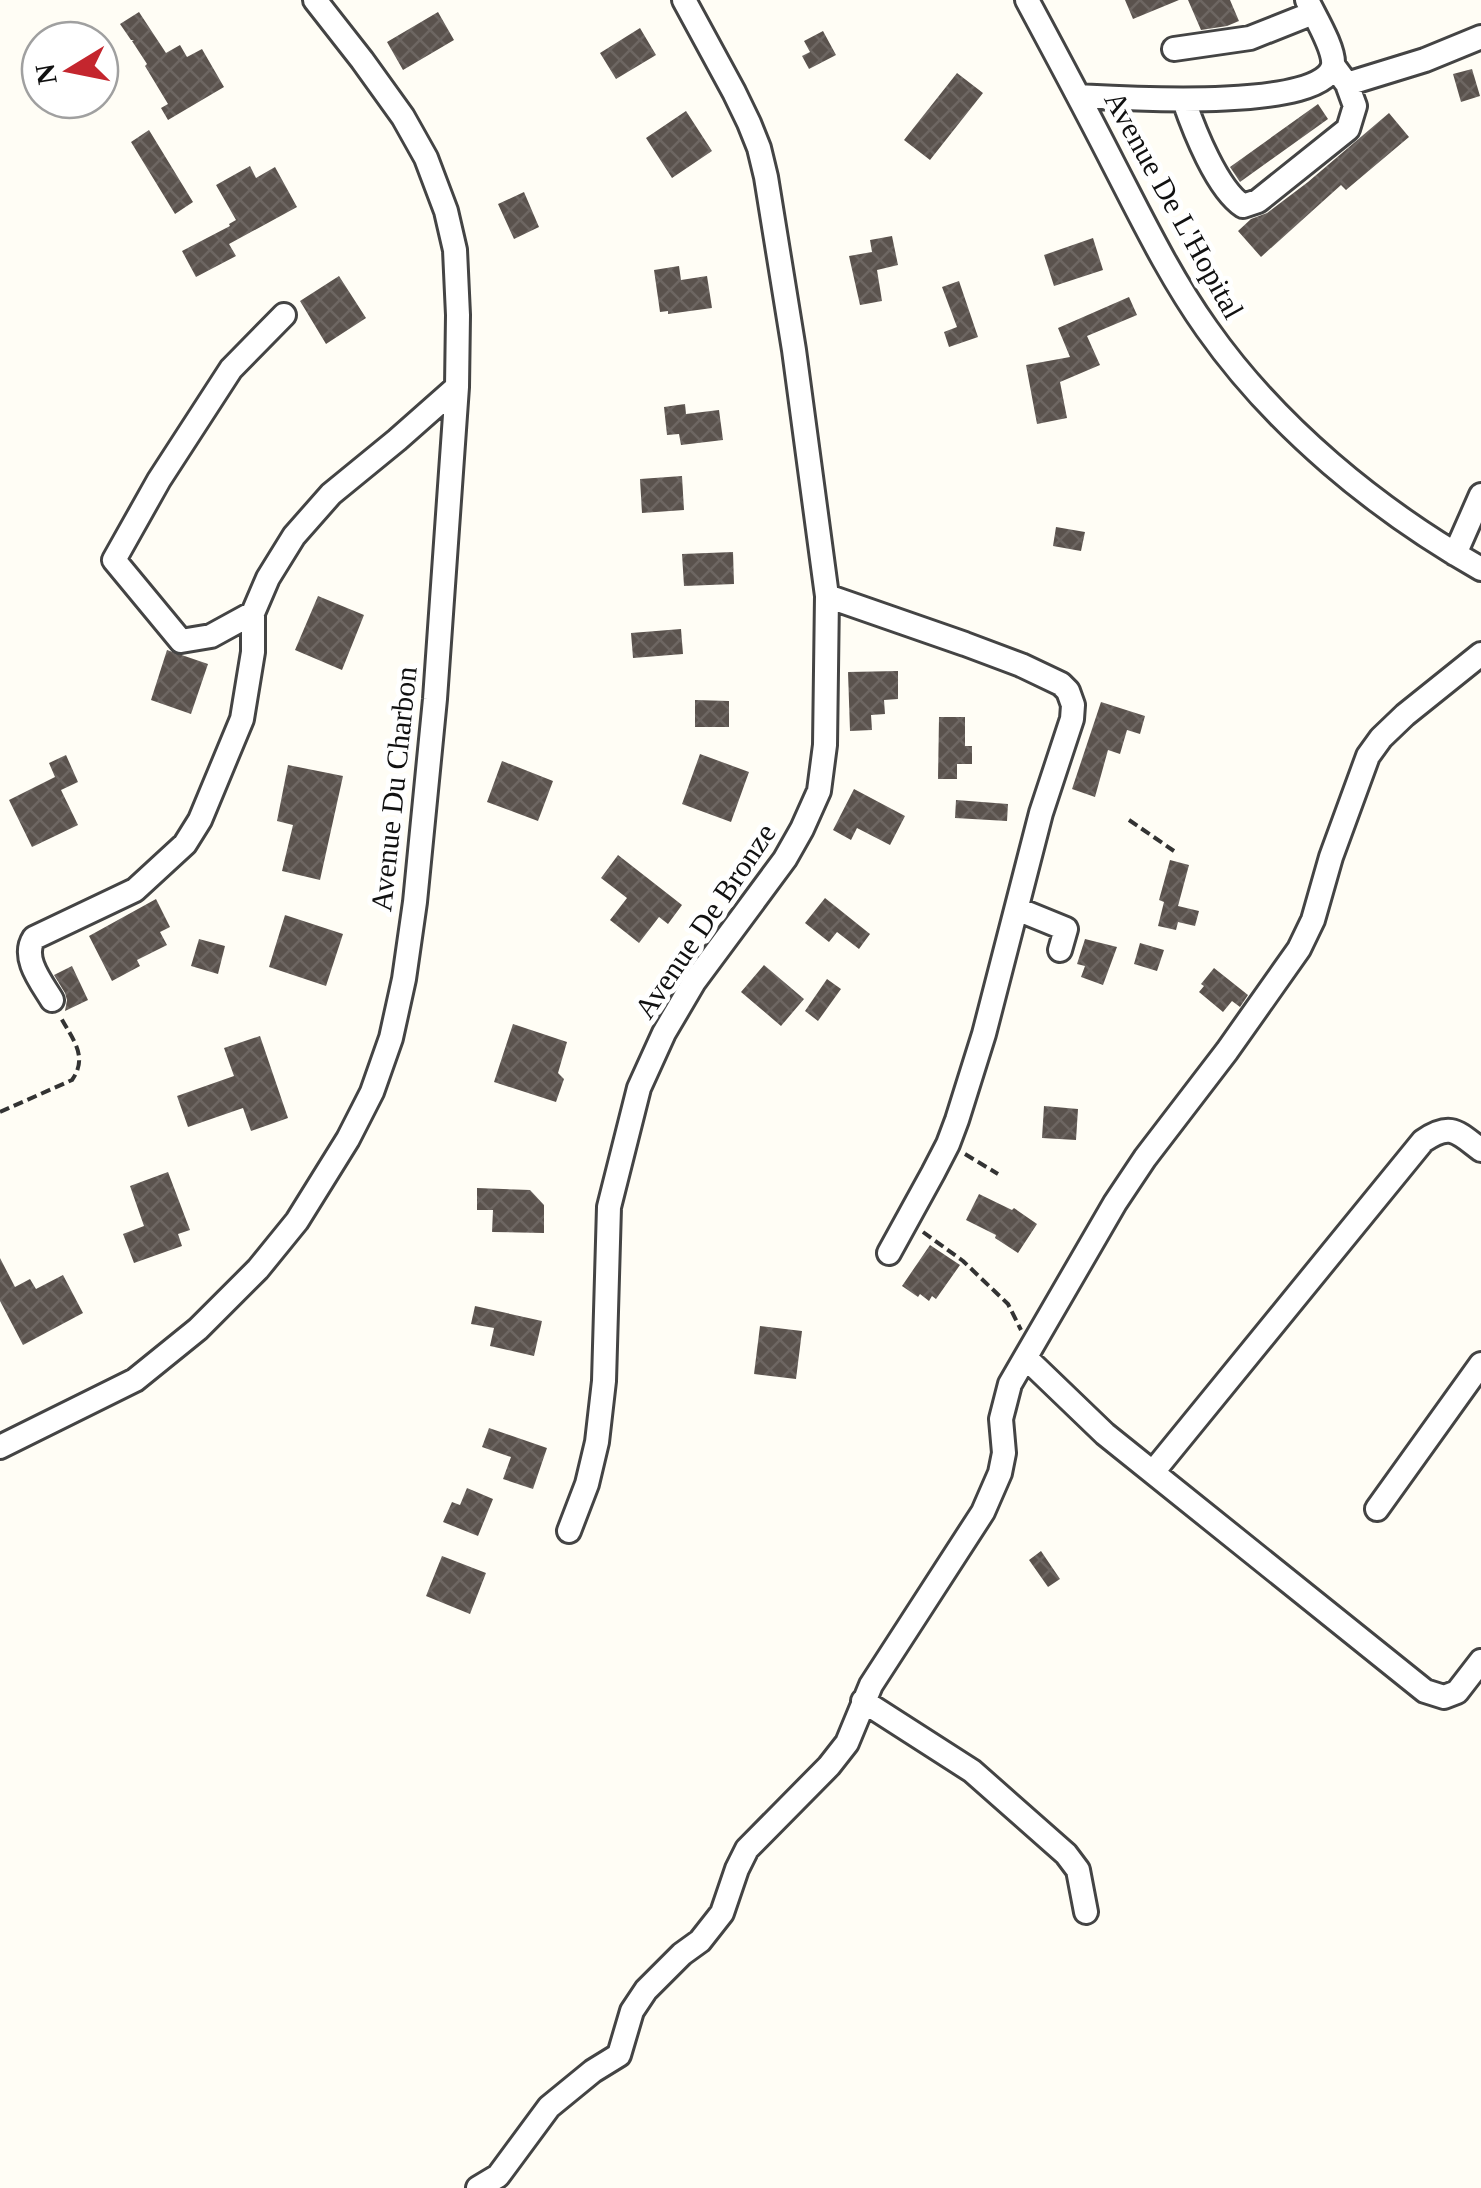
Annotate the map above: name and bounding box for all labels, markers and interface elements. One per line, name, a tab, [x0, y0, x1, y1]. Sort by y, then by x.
north arrow	[20, 20, 120, 120]
text: N	[29, 62, 63, 87]
street label: Avenue De L'Hopital	[1098, 85, 1251, 324]
street label: Avenue Du Charbon	[364, 665, 423, 913]
street label: Avenue De Bronze	[627, 817, 782, 1024]

